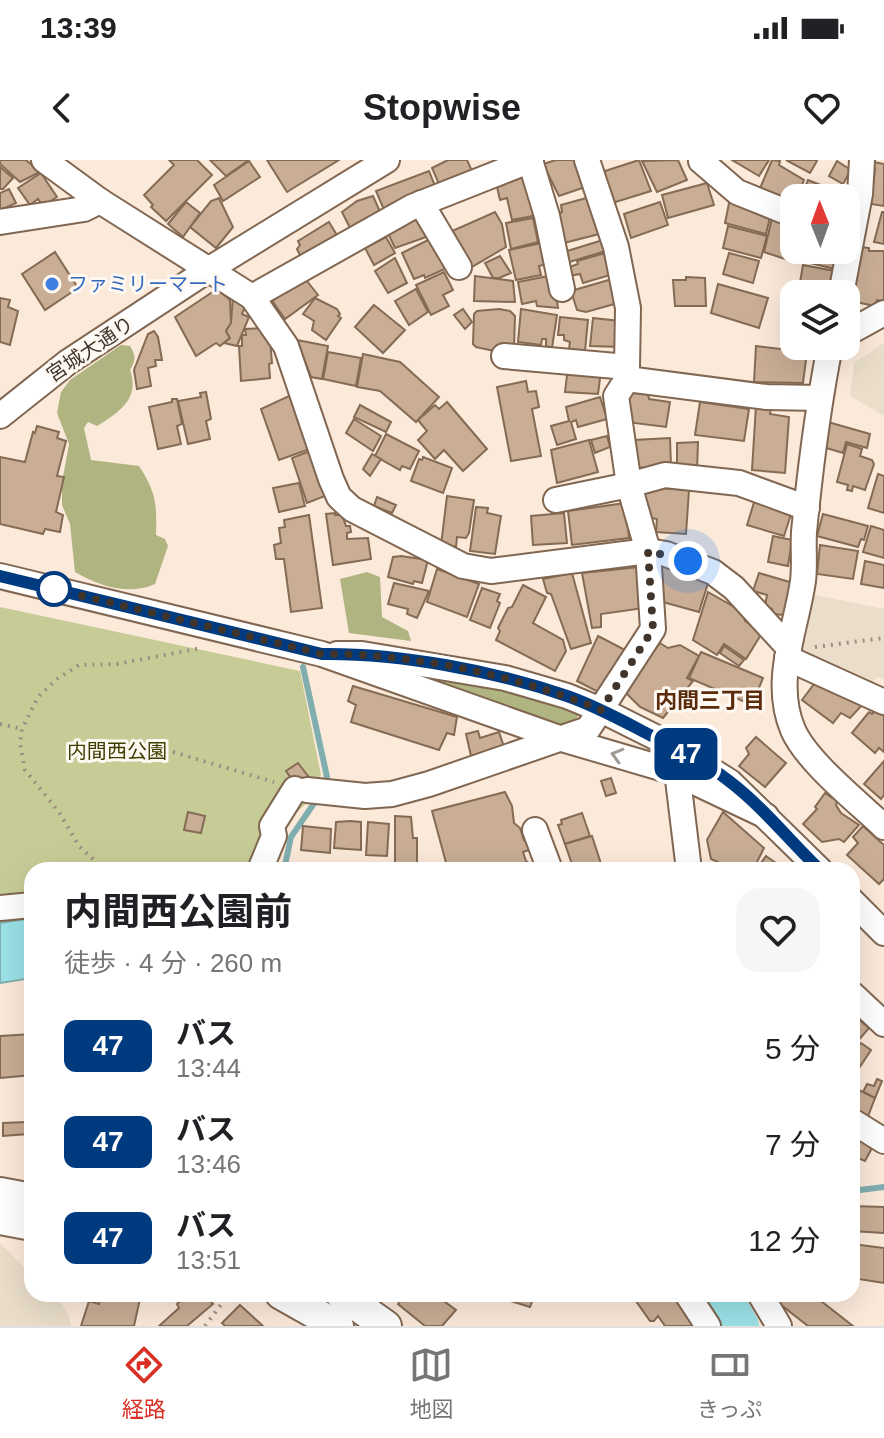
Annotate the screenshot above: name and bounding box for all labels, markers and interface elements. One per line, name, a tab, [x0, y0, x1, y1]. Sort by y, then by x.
text: 13:39	[40, 11, 117, 44]
icon: back	[40, 86, 84, 130]
icon: heart	[800, 86, 844, 130]
text: Stopwise	[363, 87, 521, 128]
north arrow	[780, 184, 860, 264]
map controls	[780, 184, 860, 360]
place label: ファミリーマート	[68, 273, 228, 295]
marker: ファミリーマート	[43, 275, 61, 293]
button: layers	[780, 280, 860, 360]
street label: 宮城大通り	[42, 312, 138, 386]
your location	[668, 541, 708, 581]
unlabelled marker	[37, 572, 71, 606]
district label: 内間三丁目	[655, 688, 765, 713]
line badge: 47	[650, 728, 722, 780]
text: 47	[670, 738, 702, 769]
park label: 内間西公園	[67, 740, 167, 762]
one-way arrow	[610, 748, 624, 764]
button: heart	[736, 888, 820, 972]
text: 内間西公園前	[64, 891, 292, 933]
text: 徒歩 · 4 分 · 260 m	[64, 948, 282, 978]
text: バス	[176, 1017, 236, 1050]
text: 47	[92, 1030, 124, 1061]
text: 5 分	[765, 1032, 820, 1065]
text: 13:44	[176, 1053, 241, 1083]
text: バス	[176, 1113, 236, 1146]
text: 47	[92, 1126, 124, 1157]
text: 7 分	[765, 1128, 820, 1161]
text: 13:46	[176, 1149, 241, 1179]
text: バス	[176, 1209, 236, 1242]
text: 47	[92, 1222, 124, 1253]
text: 12 分	[748, 1224, 820, 1257]
text: 13:51	[176, 1245, 241, 1275]
tab: 経路	[122, 1343, 166, 1423]
tab: 地図	[409, 1343, 453, 1423]
tab: きっぷ	[697, 1343, 762, 1423]

